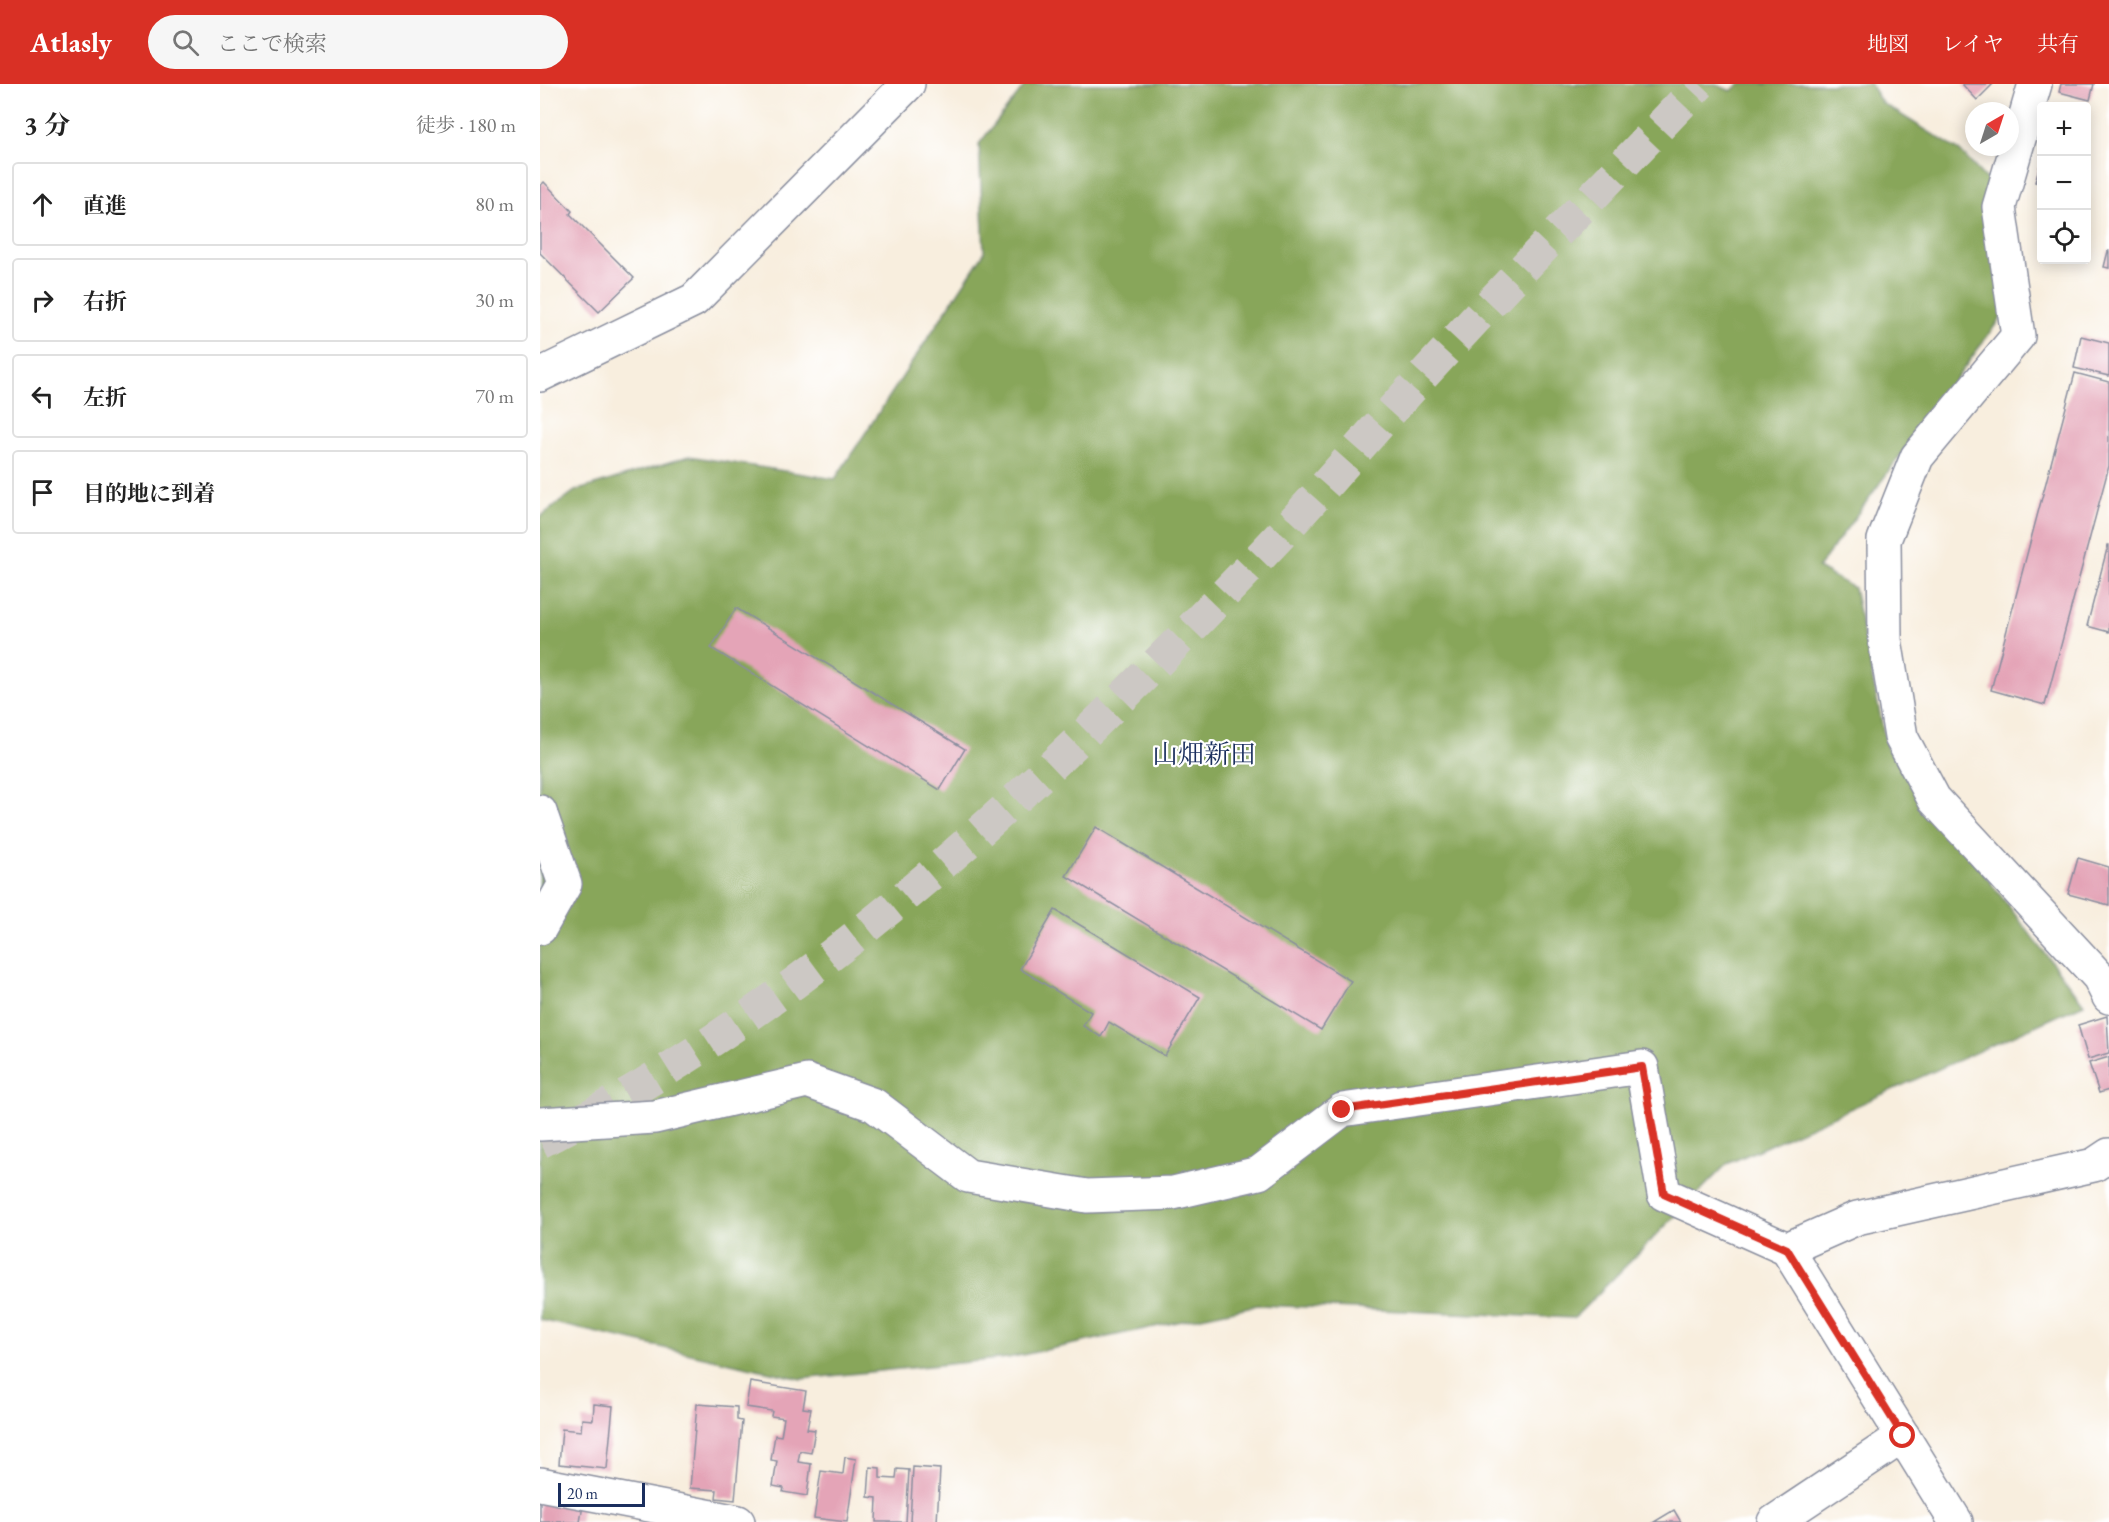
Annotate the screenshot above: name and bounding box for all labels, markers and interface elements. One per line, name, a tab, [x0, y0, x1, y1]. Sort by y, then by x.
search box	[148, 15, 568, 69]
text: Atlasly	[30, 24, 112, 60]
icon: search	[169, 26, 202, 59]
text: ここで検索	[217, 29, 327, 58]
text: 地図	[1867, 30, 1909, 57]
text: レイヤ	[1942, 30, 2004, 57]
text: 共有	[2037, 30, 2079, 57]
north arrow	[1965, 102, 2019, 156]
map controls	[2037, 102, 2091, 264]
button: +	[2037, 102, 2091, 156]
text: 3 分	[24, 108, 70, 142]
text: 徒歩 · 180 m	[416, 112, 516, 138]
button: −	[2037, 156, 2091, 210]
icon: ahead	[26, 188, 59, 221]
text: 直進	[83, 191, 127, 220]
text: 80 m	[475, 191, 514, 217]
button: locate	[2037, 210, 2091, 264]
icon: right	[26, 284, 59, 317]
text: 右折	[83, 287, 127, 316]
text: 30 m	[475, 287, 514, 313]
icon: left	[26, 380, 59, 413]
text: 左折	[83, 383, 127, 412]
text: 70 m	[475, 383, 514, 409]
icon: arrive	[26, 476, 59, 509]
text: 目的地に到着	[83, 479, 215, 508]
district label: 山畑新田	[1152, 737, 1256, 771]
route end	[1328, 1096, 1354, 1122]
route start	[1889, 1422, 1915, 1448]
scale bar	[558, 1480, 645, 1508]
text: 20 m	[567, 1483, 598, 1504]

